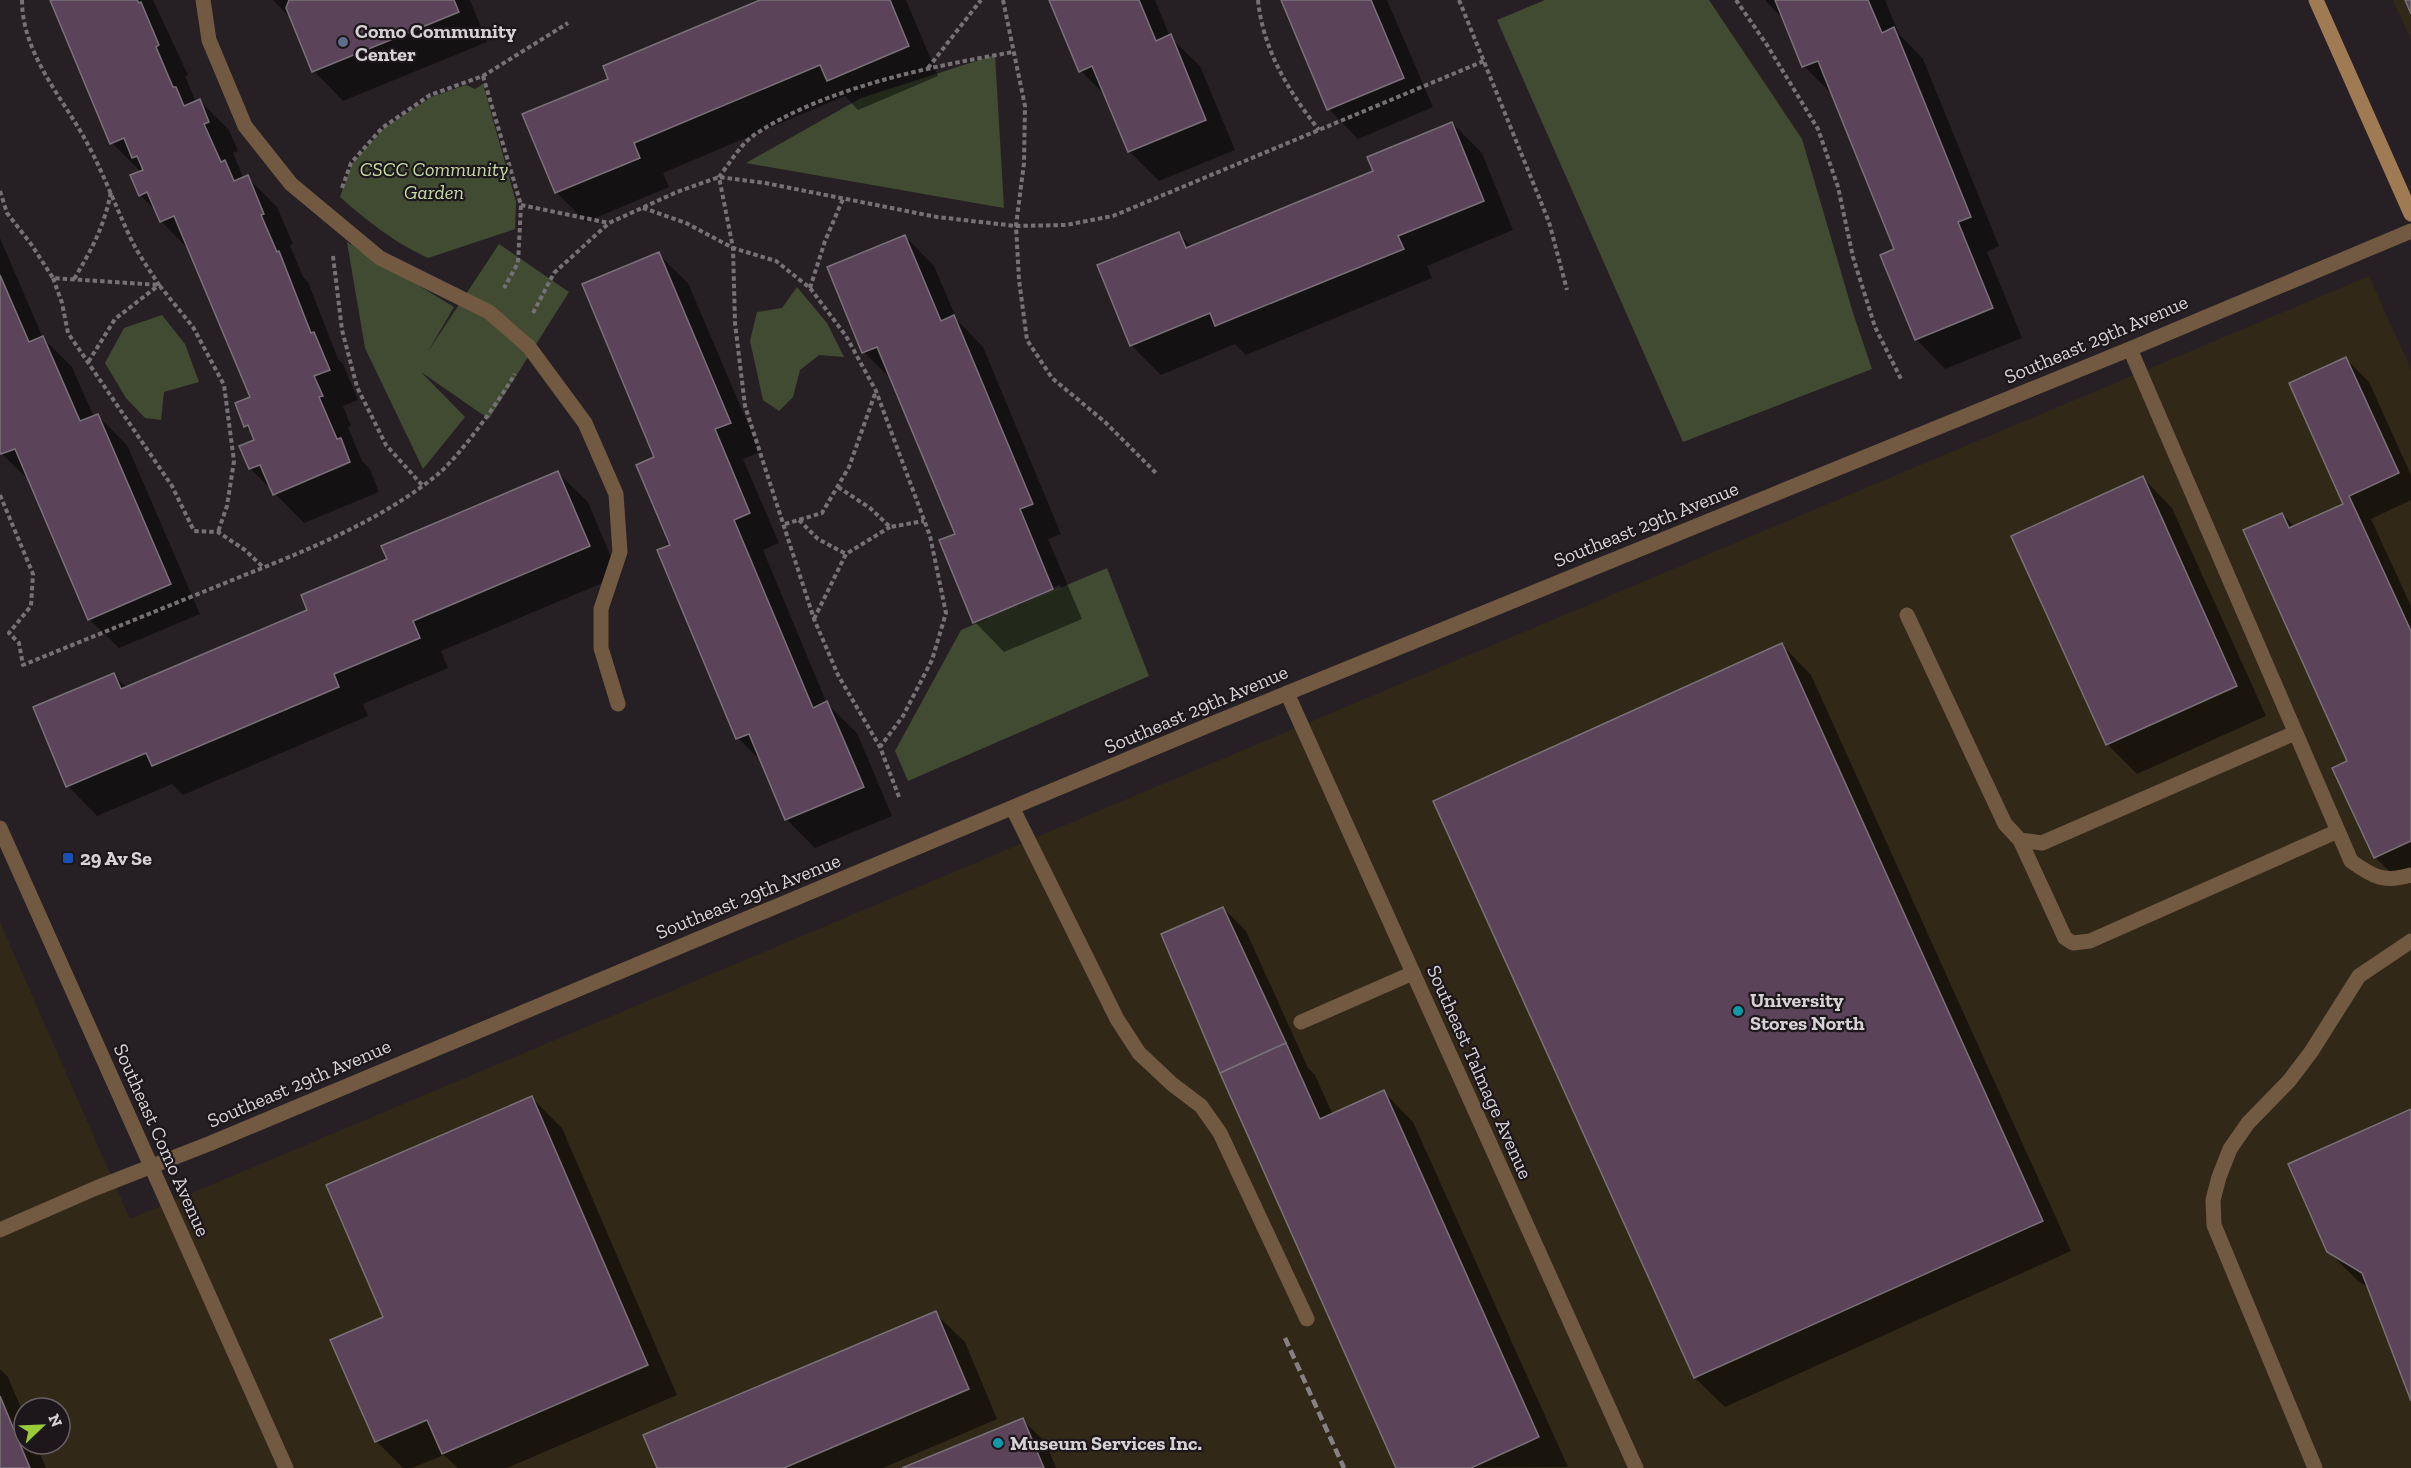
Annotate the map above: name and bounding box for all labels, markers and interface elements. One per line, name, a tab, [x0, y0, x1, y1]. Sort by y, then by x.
place label: Como Community Center	[355, 19, 517, 66]
marker: Como Community Center	[336, 35, 350, 49]
park label: CSCC Community Garden	[360, 157, 508, 204]
street label: Southeast 29th Avenue	[2001, 289, 2191, 389]
street label: Southeast 29th Avenue	[1550, 476, 1742, 572]
street label: Southeast 29th Avenue	[1101, 659, 1291, 759]
place label: 29 Av Se	[80, 846, 152, 870]
street label: Southeast 29th Avenue	[652, 848, 844, 944]
marker: 29 Av Se	[61, 851, 75, 865]
street label: Southeast Talmage Avenue	[1422, 961, 1538, 1183]
place label: University Stores North	[1750, 988, 1865, 1035]
marker: University Stores North	[1731, 1004, 1745, 1018]
street label: Southeast 29th Avenue	[204, 1033, 394, 1133]
street label: Southeast Como Avenue	[109, 1040, 215, 1240]
north arrow	[12, 1396, 72, 1456]
text: N	[44, 1411, 66, 1430]
place label: Museum Services Inc.	[1010, 1431, 1202, 1455]
marker: Museum Services Inc.	[991, 1436, 1005, 1450]

